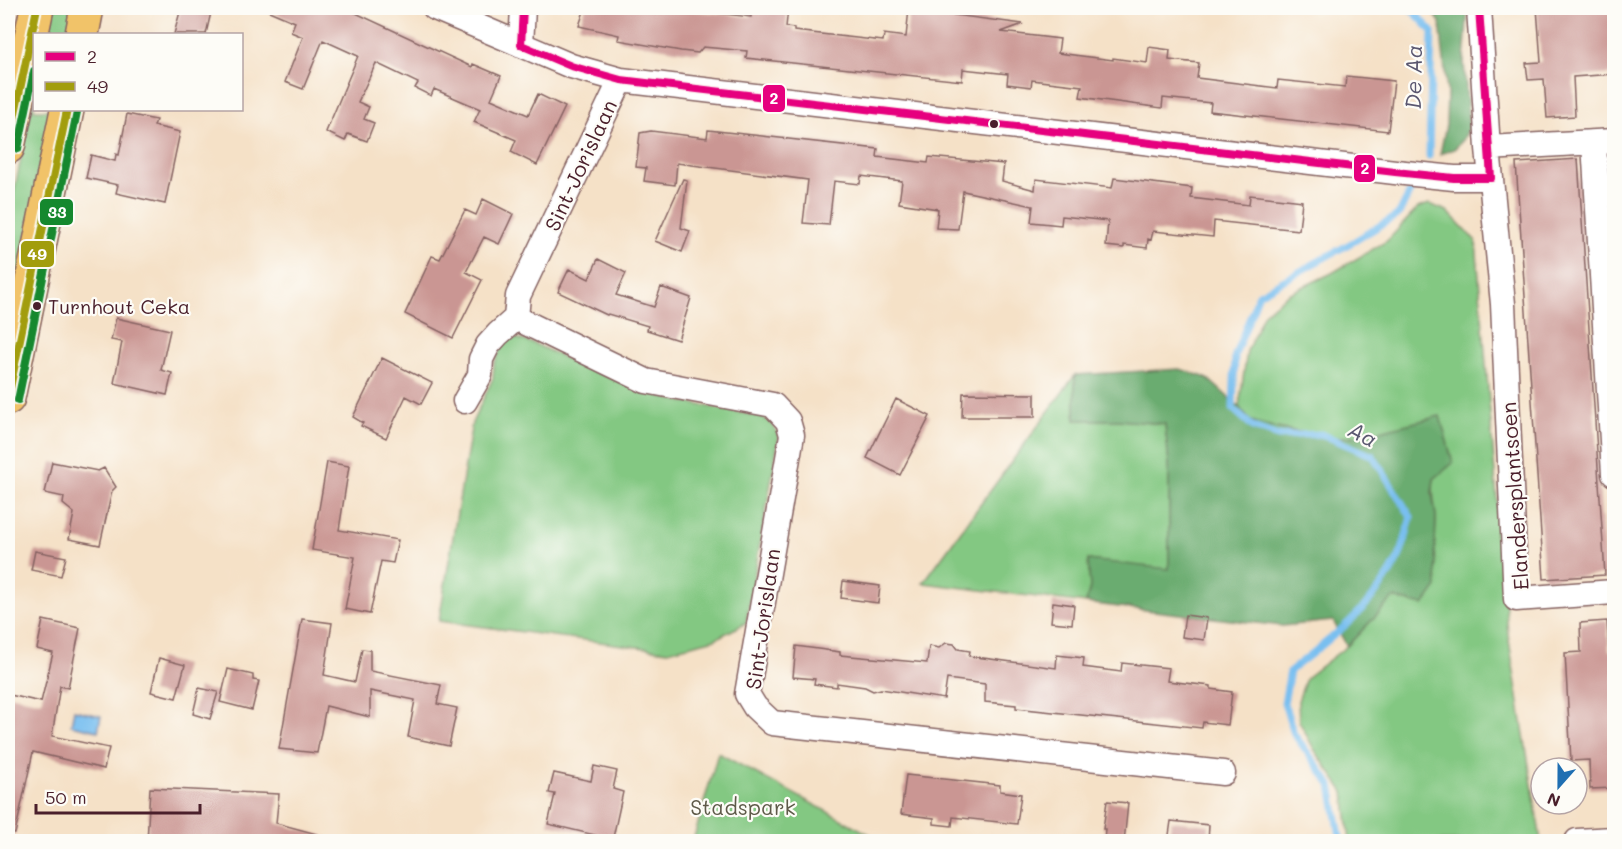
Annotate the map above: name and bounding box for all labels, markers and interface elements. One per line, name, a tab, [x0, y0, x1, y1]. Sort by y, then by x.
legend	[33, 33, 243, 111]
text: 2	[87, 44, 97, 68]
water label: De Aa	[1398, 44, 1428, 110]
text: 49	[87, 74, 109, 98]
line badge: 2	[762, 84, 786, 113]
text: 2	[770, 87, 779, 108]
street label: Sint-Jorislaan	[538, 95, 622, 235]
unlabelled marker	[988, 118, 1000, 130]
line badge: 2	[1353, 154, 1376, 183]
text: 2	[1361, 157, 1370, 178]
line badge: 33	[39, 198, 74, 226]
text: 33	[47, 201, 67, 222]
line badge: 49	[20, 240, 55, 268]
text: 49	[27, 243, 47, 264]
place label: Turnhout Ceka	[48, 293, 190, 319]
marker: Turnhout Ceka	[31, 300, 43, 312]
street label: Elandersplantsoen	[1494, 401, 1534, 591]
water label: Aa	[1343, 414, 1383, 454]
street label: Sint-Jorislaan	[739, 547, 785, 691]
north arrow	[1529, 756, 1589, 816]
scale bar	[36, 777, 200, 815]
text: 50 m	[45, 785, 87, 809]
text: N	[1544, 788, 1563, 812]
park label: Stadspark	[690, 793, 796, 820]

